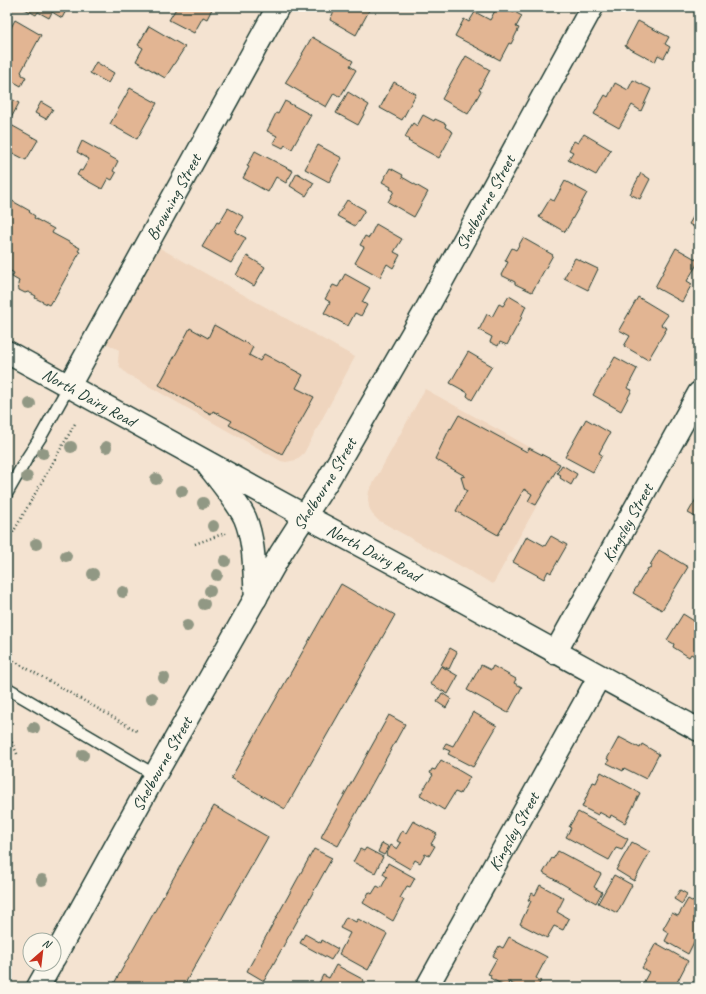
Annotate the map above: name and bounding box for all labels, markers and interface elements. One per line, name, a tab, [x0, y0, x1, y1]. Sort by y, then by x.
street label: Browning Street	[141, 148, 207, 244]
street label: Shelbourne Street	[451, 149, 520, 253]
street label: North Dairy Road	[39, 363, 142, 433]
street label: Shelbourne Street	[288, 432, 362, 534]
street label: Kingsley Street	[597, 478, 658, 566]
street label: North Dairy Road	[323, 519, 427, 587]
street label: Shelbourne Street	[127, 711, 198, 815]
street label: Kingsley Street	[483, 786, 545, 874]
north arrow	[22, 932, 62, 972]
text: N	[40, 935, 55, 952]

